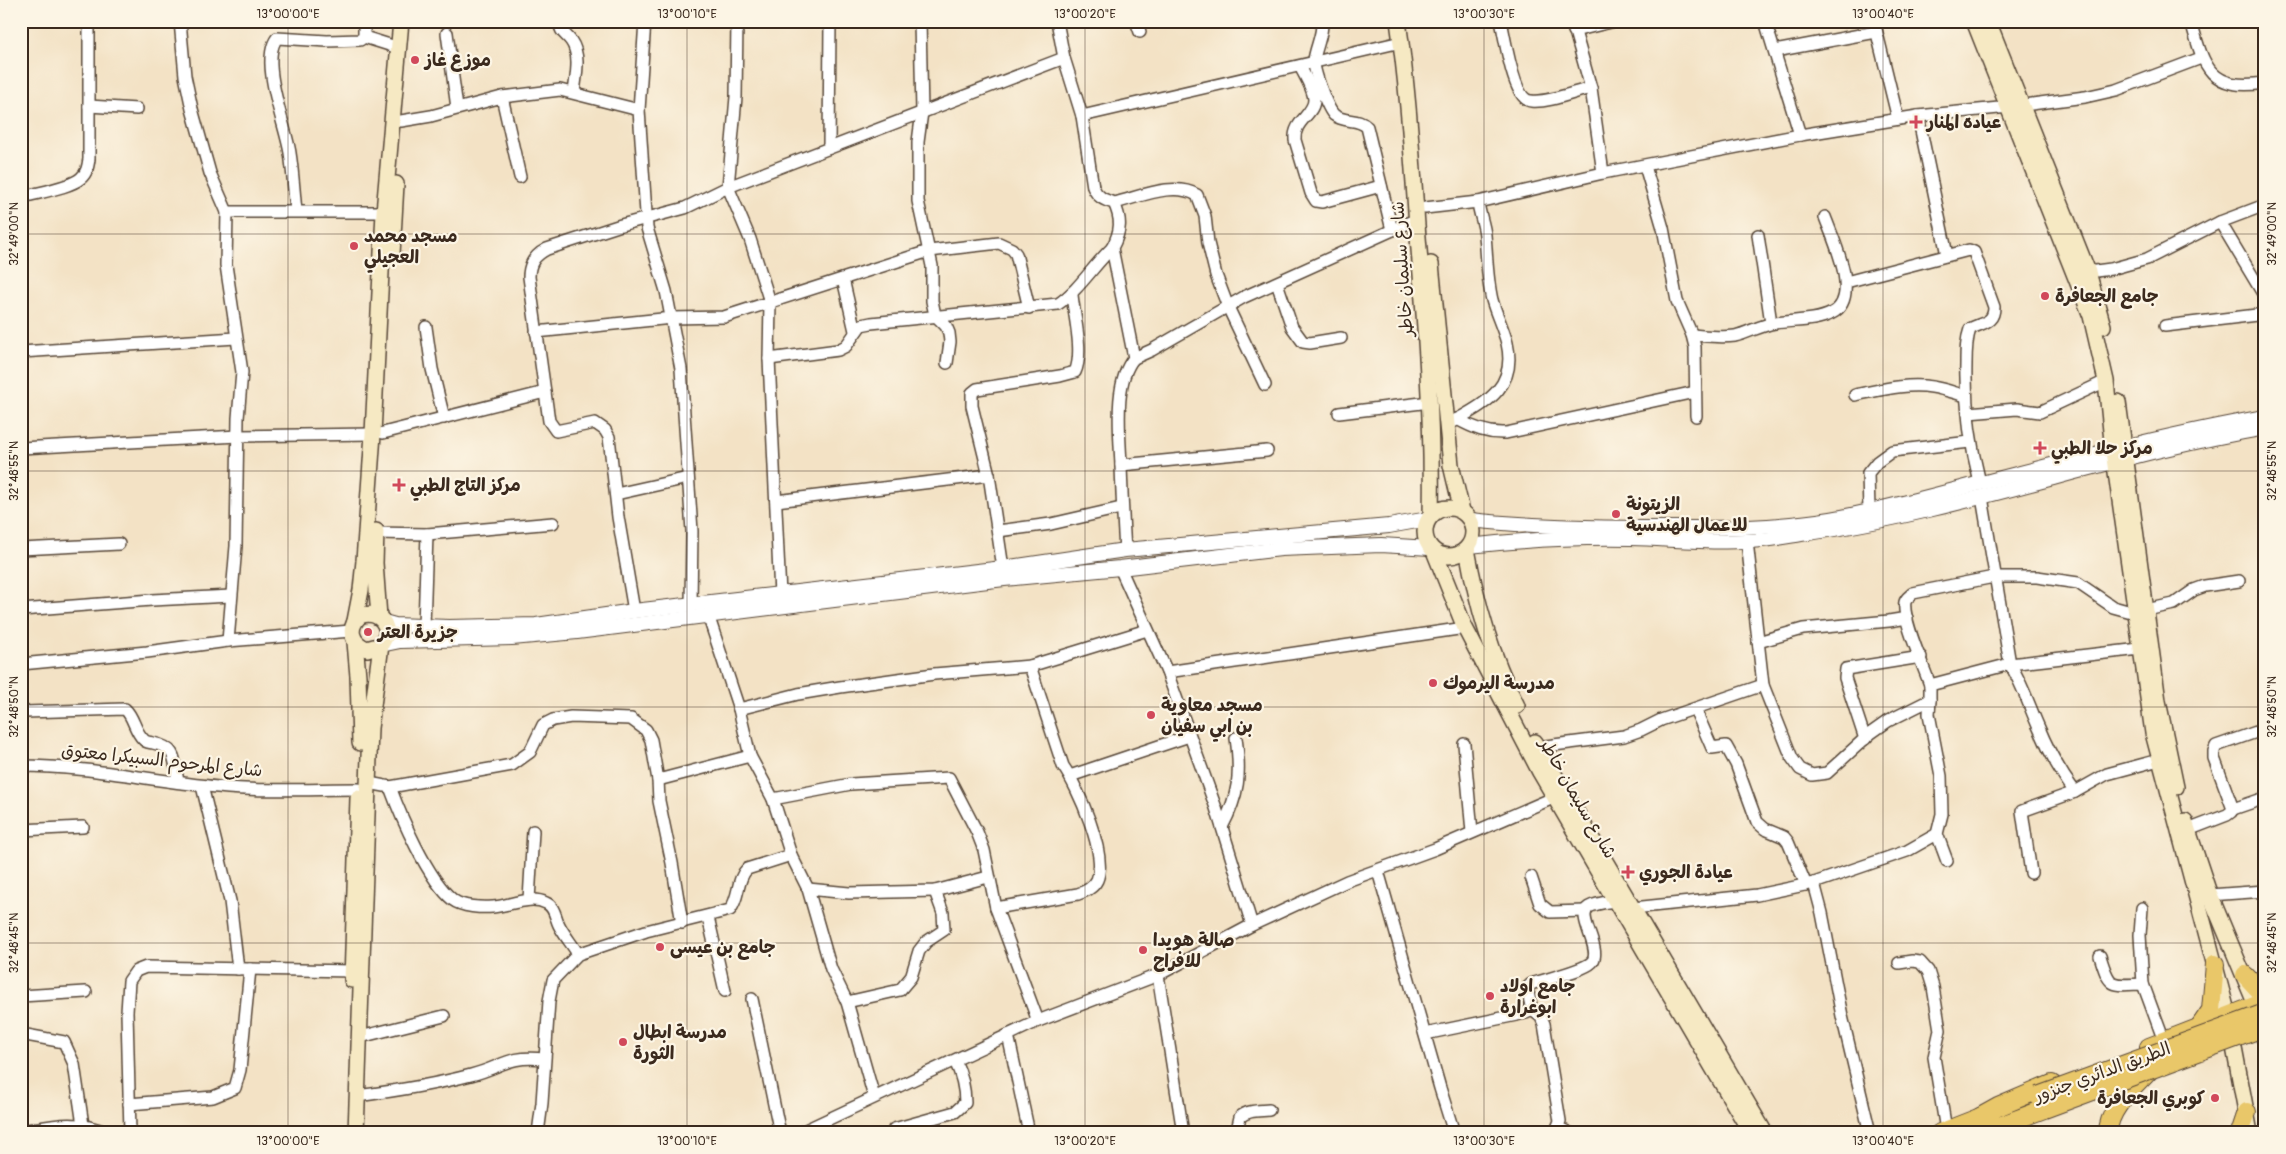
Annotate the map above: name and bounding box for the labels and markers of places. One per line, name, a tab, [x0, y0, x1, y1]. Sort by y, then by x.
place label: موزع غاز	[423, 49, 491, 72]
marker: موزع غاز	[409, 54, 421, 66]
place label: عياده المنار	[1925, 111, 2001, 134]
marker: عياده المنار	[1909, 115, 1923, 129]
place label: مسجد محمد العجيلي	[364, 225, 457, 273]
marker: مسجد محمد العجيلي	[348, 240, 360, 252]
place label: جامع الجعافرة	[2055, 285, 2159, 309]
marker: جامع الجعافرة	[2039, 290, 2051, 302]
place label: مركز حلا الطبي	[2051, 437, 2153, 464]
marker: مركز حلا الطبي	[2033, 441, 2047, 455]
place label: مركز التاج الطبي	[410, 474, 521, 501]
marker: مركز التاج الطبي	[392, 478, 406, 492]
place label: الزيتونة للاعمال الهندسية	[1626, 493, 1747, 537]
marker: الزيتونة للاعمال الهندسية	[1610, 508, 1622, 520]
place label: جزيرة العتر	[376, 621, 458, 644]
marker: جزيرة العتر	[362, 626, 374, 638]
place label: مدرسة اليرموك	[1443, 672, 1555, 695]
marker: مدرسة اليرموك	[1427, 677, 1439, 689]
place label: مسجد معاوية بن ابي سفيان	[1161, 694, 1263, 742]
marker: مسجد معاوية بن ابي سفيان	[1145, 709, 1157, 721]
place label: عيادة الجوري	[1639, 861, 1733, 886]
marker: عيادة الجوري	[1621, 865, 1635, 879]
place label: صالة هويدا للافراح	[1153, 929, 1234, 973]
place label: جامع بن عيسى	[670, 936, 776, 960]
marker: جامع بن عيسى	[654, 941, 666, 953]
marker: صالة هويدا للافراح	[1137, 944, 1149, 956]
place label: جامع اولاد ابوغرارة	[1500, 975, 1575, 1019]
marker: جامع اولاد ابوغرارة	[1484, 990, 1496, 1002]
place label: مدرسة ابطال الثورة	[633, 1021, 727, 1065]
marker: مدرسة ابطال الثورة	[617, 1036, 629, 1048]
place label: كوبري الجعافرة	[2097, 1087, 2205, 1112]
marker: كوبري الجعافرة	[2209, 1092, 2221, 1104]

